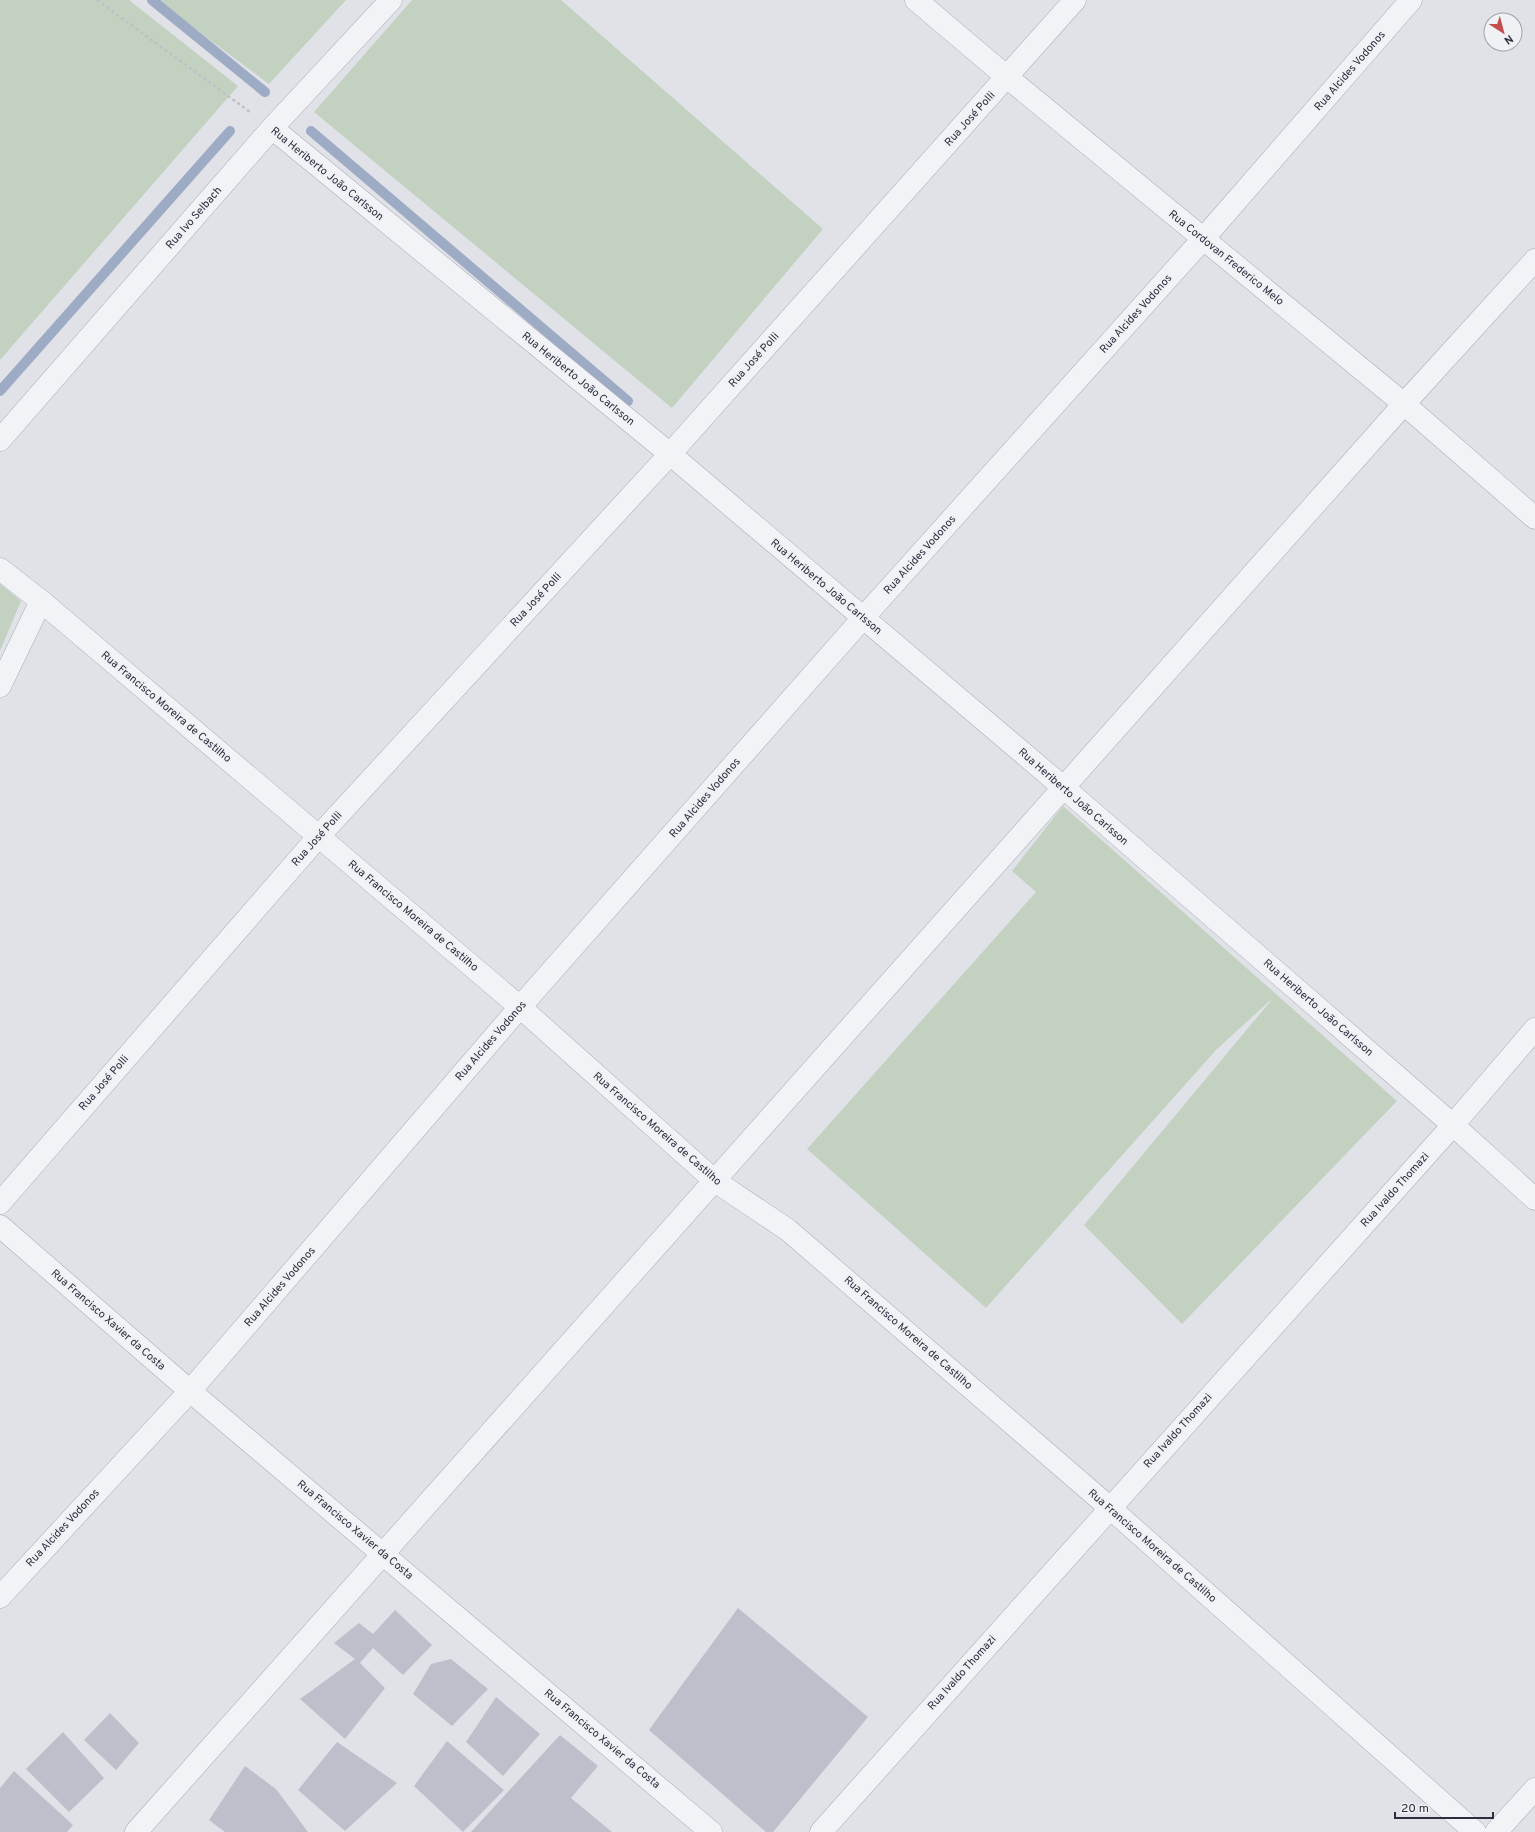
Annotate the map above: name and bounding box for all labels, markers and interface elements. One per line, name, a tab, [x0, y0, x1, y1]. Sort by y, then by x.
north arrow	[1483, 12, 1523, 52]
street label: Rua Alcides Vodonos	[1311, 28, 1389, 114]
text: N	[1501, 31, 1516, 47]
street label: Rua José Polli	[942, 89, 998, 149]
street label: Rua Heriberto João Carlsson	[268, 124, 386, 224]
street label: Rua Ivo Selbach	[163, 184, 225, 252]
street label: Rua Cordovan Frederico Melo	[1166, 207, 1286, 309]
street label: Rua Alcides Vodonos	[1097, 272, 1175, 356]
street label: Rua Heriberto João Carlsson	[519, 329, 637, 429]
street label: Rua José Polli	[726, 330, 782, 390]
street label: Rua Alcides Vodonos	[881, 513, 959, 597]
street label: Rua Heriberto João Carlsson	[767, 536, 885, 638]
street label: Rua José Polli	[507, 570, 565, 630]
street label: Rua Francisco Moreira de Castilho	[98, 648, 234, 766]
street label: Rua Heriberto João Carlsson	[1015, 745, 1131, 849]
street label: Rua Alcides Vodonos	[666, 755, 744, 841]
street label: Rua José Polli	[289, 809, 345, 869]
street label: Rua Francisco Moreira de Castilho	[345, 857, 481, 975]
street label: Rua Heriberto João Carlsson	[1260, 956, 1376, 1060]
street label: Rua Alcides Vodonos	[452, 998, 530, 1084]
street label: Rua José Polli	[76, 1052, 132, 1114]
street label: Rua Francisco Moreira de Castilho	[590, 1069, 724, 1189]
street label: Rua Ivaldo Thomazi	[1358, 1150, 1432, 1230]
street label: Rua Alcides Vodonos	[241, 1244, 319, 1330]
street label: Rua Francisco Xavier da Costa	[48, 1266, 168, 1374]
street label: Rua Francisco Moreira de Castilho	[841, 1273, 975, 1393]
street label: Rua Ivaldo Thomazi	[1141, 1391, 1215, 1471]
street label: Rua Francisco Xavier da Costa	[294, 1477, 416, 1583]
street label: Rua Alcides Vodonos	[23, 1486, 103, 1570]
street label: Rua Francisco Moreira de Castilho	[1085, 1486, 1219, 1606]
street label: Rua Ivaldo Thomazi	[925, 1633, 999, 1713]
street label: Rua Francisco Xavier da Costa	[541, 1686, 663, 1792]
scale bar	[1395, 1794, 1493, 1820]
text: 20 m	[1401, 1801, 1429, 1817]

